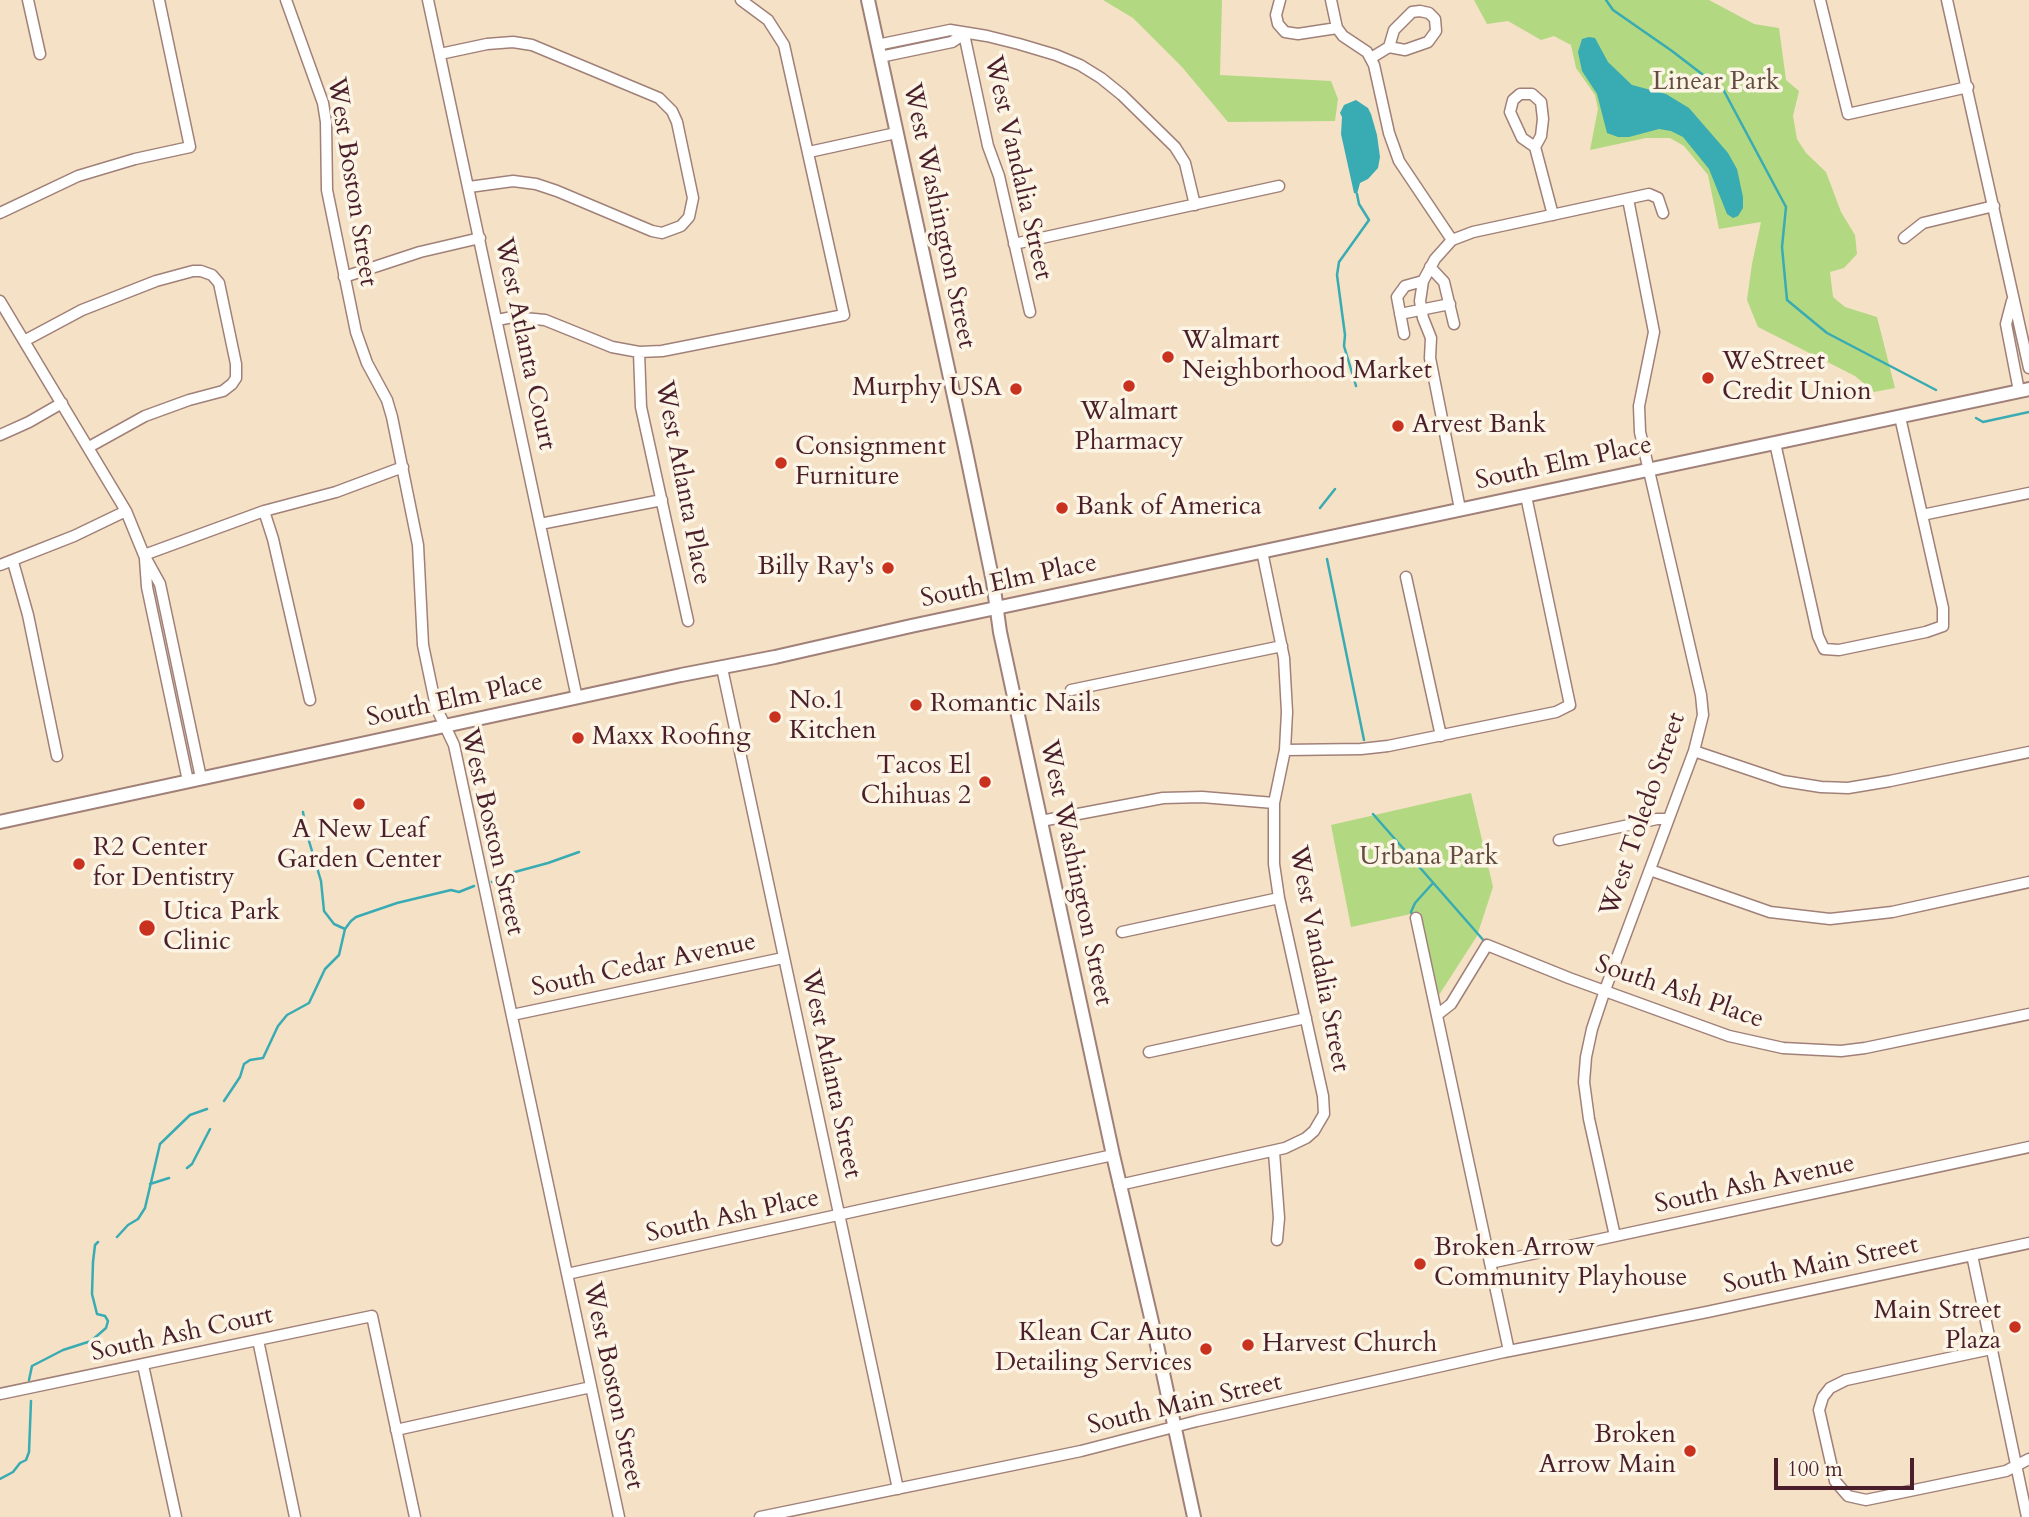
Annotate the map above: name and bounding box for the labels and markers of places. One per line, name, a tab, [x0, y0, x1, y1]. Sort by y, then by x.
place label: Walmart Neighborhood Market	[1182, 326, 1432, 388]
place label: WeStreet Credit Union	[1722, 347, 1872, 408]
marker: Walmart Neighborhood Market	[1160, 349, 1176, 365]
marker: WeStreet Credit Union	[1700, 370, 1716, 386]
place label: Murphy USA	[852, 373, 1002, 405]
marker: Walmart Pharmacy	[1121, 378, 1137, 394]
marker: Murphy USA	[1008, 381, 1024, 397]
place label: Walmart Pharmacy	[1074, 397, 1184, 458]
place label: Arvest Bank	[1412, 410, 1546, 442]
marker: Arvest Bank	[1390, 418, 1406, 434]
place label: Consignment Furniture	[795, 432, 946, 494]
marker: Consignment Furniture	[773, 455, 789, 471]
place label: Bank of America	[1076, 492, 1262, 524]
marker: Bank of America	[1054, 500, 1070, 516]
place label: Billy Ray's	[757, 552, 874, 584]
marker: Billy Ray's	[880, 560, 896, 576]
place label: No.1 Kitchen	[789, 686, 877, 748]
place label: Romantic Nails	[930, 689, 1100, 721]
marker: Romantic Nails	[908, 697, 924, 713]
marker: No.1 Kitchen	[767, 709, 783, 725]
place label: Maxx Roofing	[592, 722, 751, 754]
marker: Maxx Roofing	[570, 730, 586, 746]
place label: Tacos El Chihuas 2	[861, 751, 971, 812]
marker: Tacos El Chihuas 2	[977, 774, 993, 790]
marker: A New Leaf Garden Center	[351, 796, 367, 812]
place label: A New Leaf Garden Center	[277, 815, 441, 876]
place label: R2 Center for Dentistry	[93, 833, 235, 894]
marker: R2 Center for Dentistry	[71, 856, 87, 872]
place label: Utica Park Clinic	[163, 897, 280, 958]
marker: Utica Park Clinic	[137, 918, 157, 938]
place label: Broken Arrow Community Playhouse	[1434, 1233, 1687, 1294]
marker: Broken Arrow Community Playhouse	[1412, 1256, 1428, 1272]
place label: Main Street Plaza	[1874, 1296, 2001, 1358]
place label: Klean Car Auto Detailing Services	[995, 1318, 1192, 1380]
marker: Main Street Plaza	[2007, 1319, 2023, 1335]
place label: Harvest Church	[1262, 1329, 1437, 1361]
marker: Harvest Church	[1240, 1337, 1256, 1353]
marker: Klean Car Auto Detailing Services	[1198, 1341, 1214, 1357]
place label: Broken Arrow Main	[1539, 1420, 1676, 1482]
marker: Broken Arrow Main	[1682, 1443, 1698, 1459]

